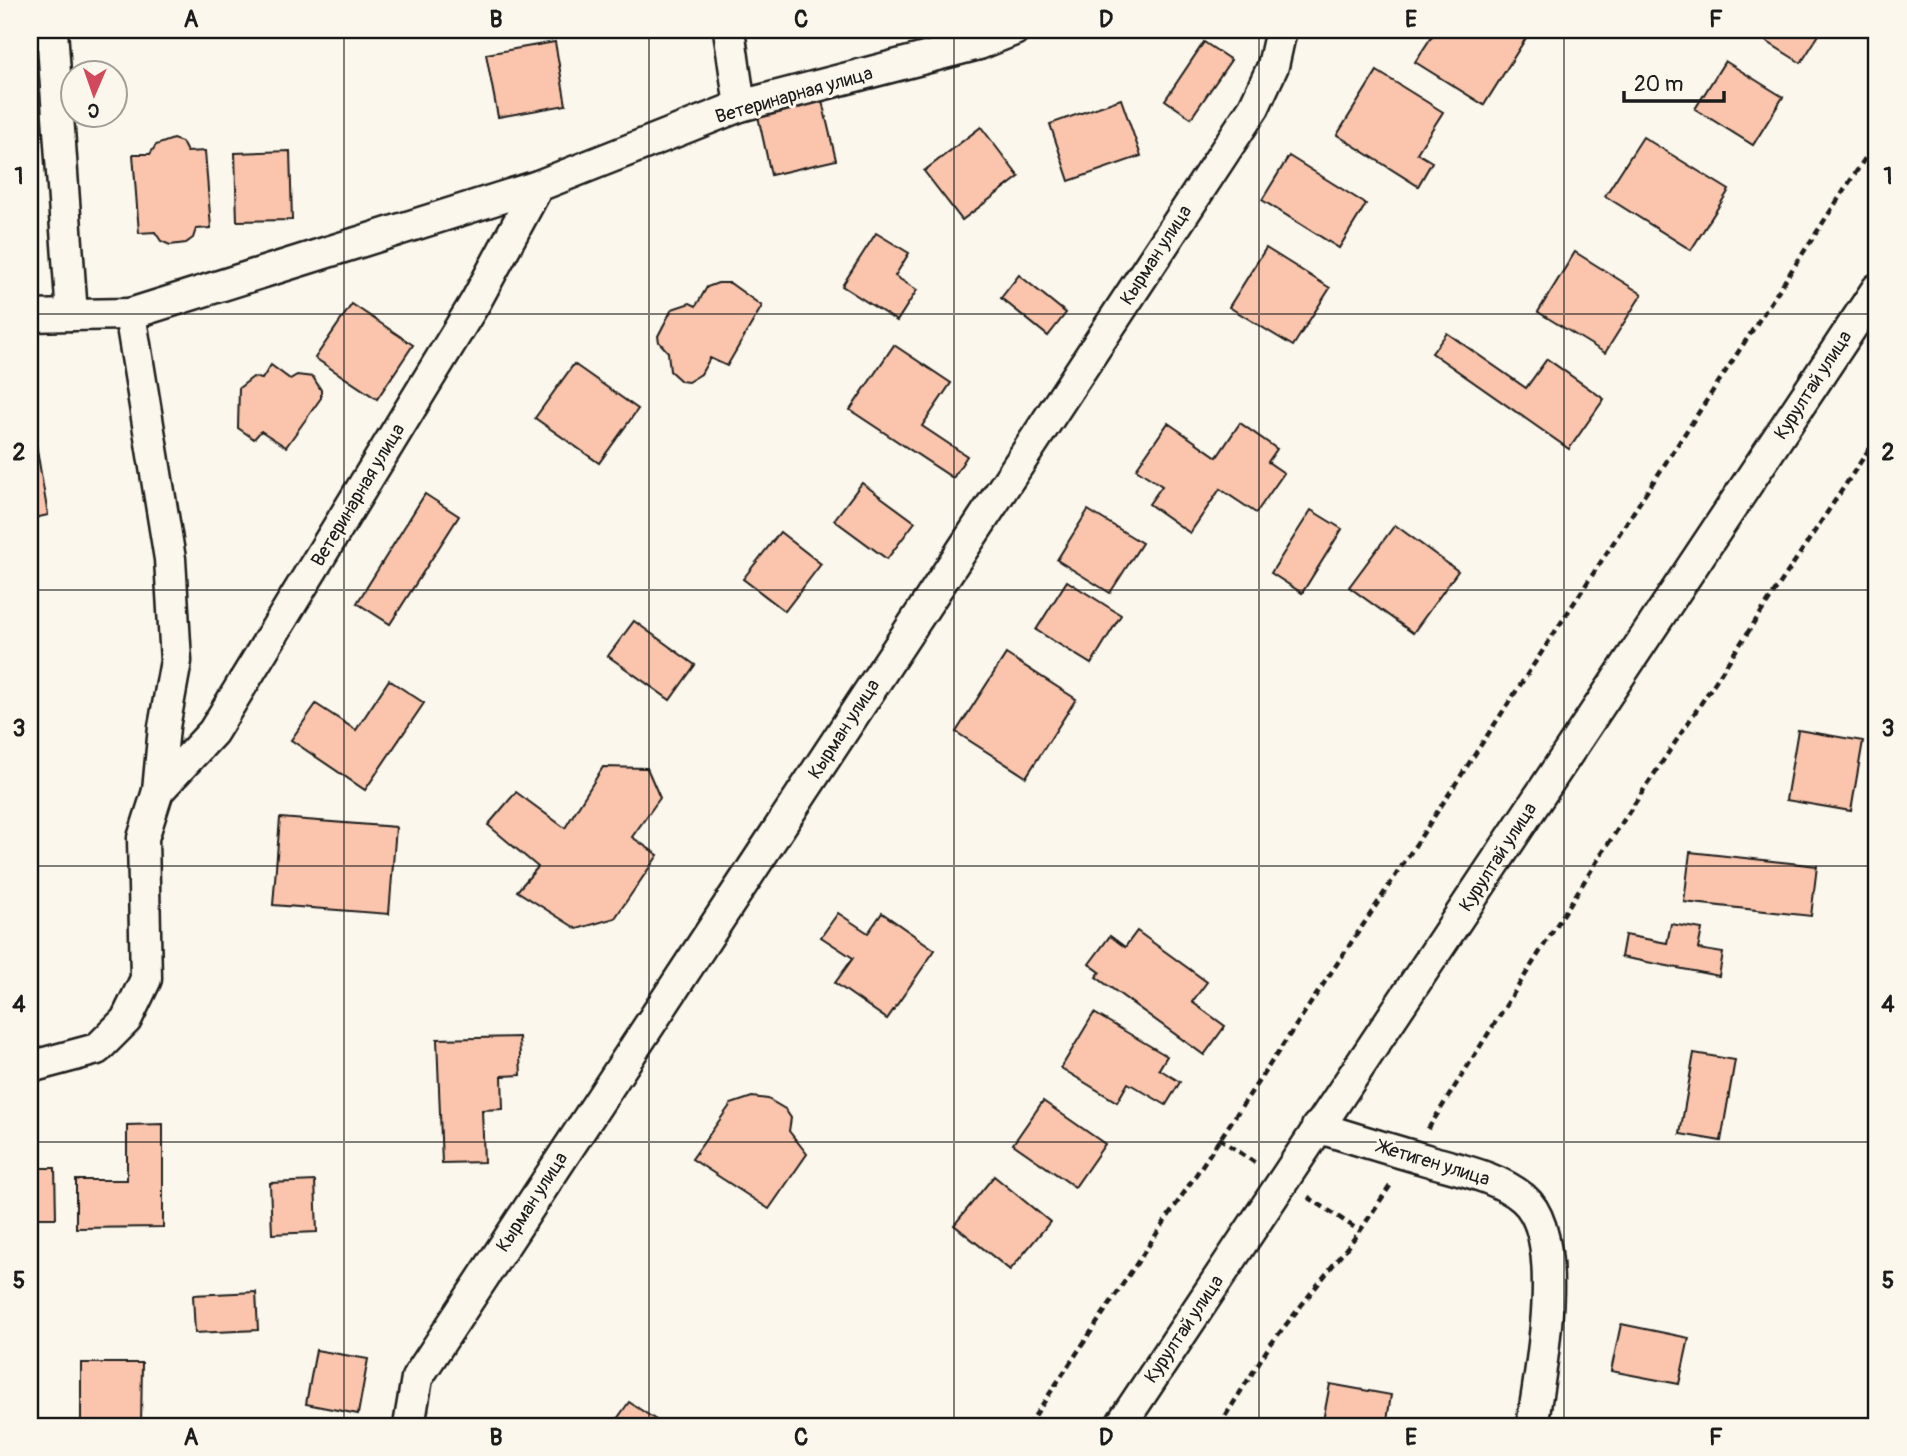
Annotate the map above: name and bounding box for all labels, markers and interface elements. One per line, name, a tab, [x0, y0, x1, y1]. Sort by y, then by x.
text: A	[184, 5, 199, 34]
text: B	[489, 5, 503, 34]
text: C	[794, 5, 808, 34]
text: D	[1099, 5, 1113, 34]
text: E	[1405, 5, 1417, 34]
text: F	[1709, 5, 1723, 34]
north arrow	[60, 60, 130, 130]
scale bar	[1624, 60, 1723, 104]
street label: Ветеринарная улица	[713, 61, 876, 129]
text: 20 m	[1634, 71, 1683, 98]
text: С	[87, 98, 100, 122]
text: 1	[15, 162, 24, 191]
text: 1	[1884, 162, 1893, 191]
street label: Кырман улица	[1115, 200, 1197, 310]
street label: Курултай улица	[1769, 326, 1857, 444]
street label: Ветеринарная улица	[306, 419, 410, 571]
text: 2	[13, 438, 26, 467]
text: 2	[1882, 438, 1895, 467]
street label: Кырман улица	[803, 674, 885, 784]
text: 3	[13, 714, 25, 743]
text: 3	[1882, 714, 1894, 743]
street label: Курултай улица	[1454, 798, 1542, 916]
text: 4	[12, 990, 26, 1019]
text: 4	[1881, 990, 1895, 1019]
street label: Жетиген улица	[1372, 1134, 1493, 1191]
street label: Кырман улица	[491, 1147, 573, 1257]
text: 5	[13, 1266, 25, 1295]
text: 5	[1882, 1266, 1894, 1295]
street label: Курултай улица	[1139, 1270, 1229, 1388]
text: A	[184, 1423, 199, 1452]
text: B	[489, 1423, 503, 1452]
text: C	[794, 1423, 808, 1452]
text: D	[1099, 1423, 1113, 1452]
text: E	[1405, 1423, 1417, 1452]
text: F	[1709, 1423, 1723, 1452]

